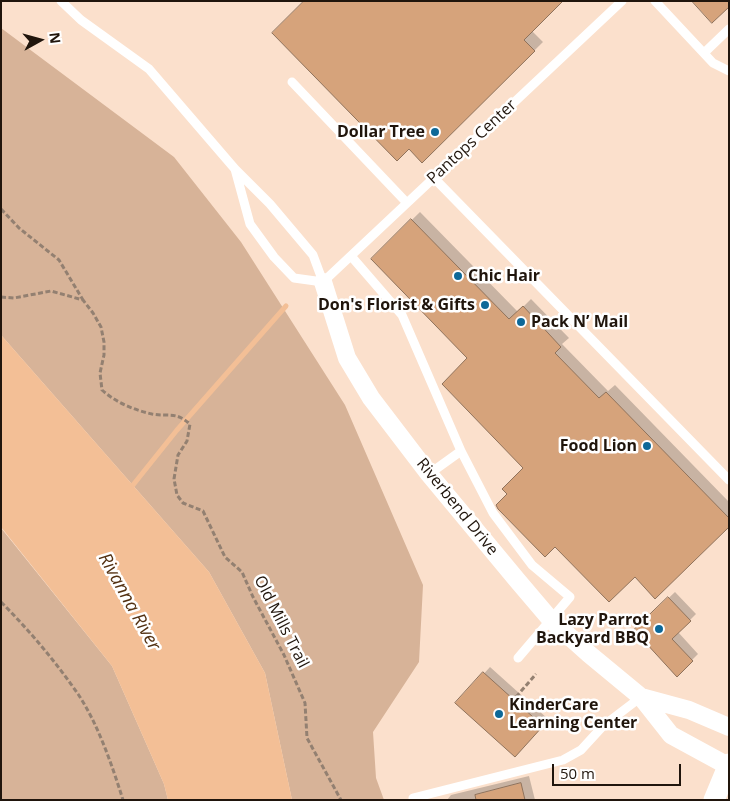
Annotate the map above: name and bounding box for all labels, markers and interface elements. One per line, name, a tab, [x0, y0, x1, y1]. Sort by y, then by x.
north arrow	[15, 15, 65, 65]
text: N	[45, 31, 66, 45]
street label: Pantops Center	[423, 96, 521, 188]
place label: Dollar Tree	[337, 122, 425, 142]
marker: Dollar Tree	[429, 126, 441, 138]
place label: Chic Hair	[468, 266, 540, 286]
marker: Chic Hair	[452, 270, 464, 282]
place label: Don's Florist & Gifts	[318, 295, 475, 315]
marker: Don's Florist & Gifts	[479, 299, 491, 311]
place label: Pack N’ Mail	[531, 312, 628, 332]
marker: Pack N’ Mail	[515, 316, 527, 328]
place label: Food Lion	[560, 436, 637, 456]
marker: Food Lion	[641, 440, 653, 452]
street label: Riverbend Drive	[412, 455, 502, 559]
water label: Rivanna River	[93, 549, 165, 655]
street label: Old Mills Trail	[250, 573, 312, 671]
place label: Lazy Parrot Backyard BBQ	[536, 610, 649, 648]
marker: Lazy Parrot Backyard BBQ	[653, 623, 665, 635]
place label: KinderCare Learning Center	[509, 695, 637, 733]
marker: KinderCare Learning Center	[493, 708, 505, 720]
scale bar	[555, 754, 684, 786]
text: 50 m	[560, 763, 595, 783]

